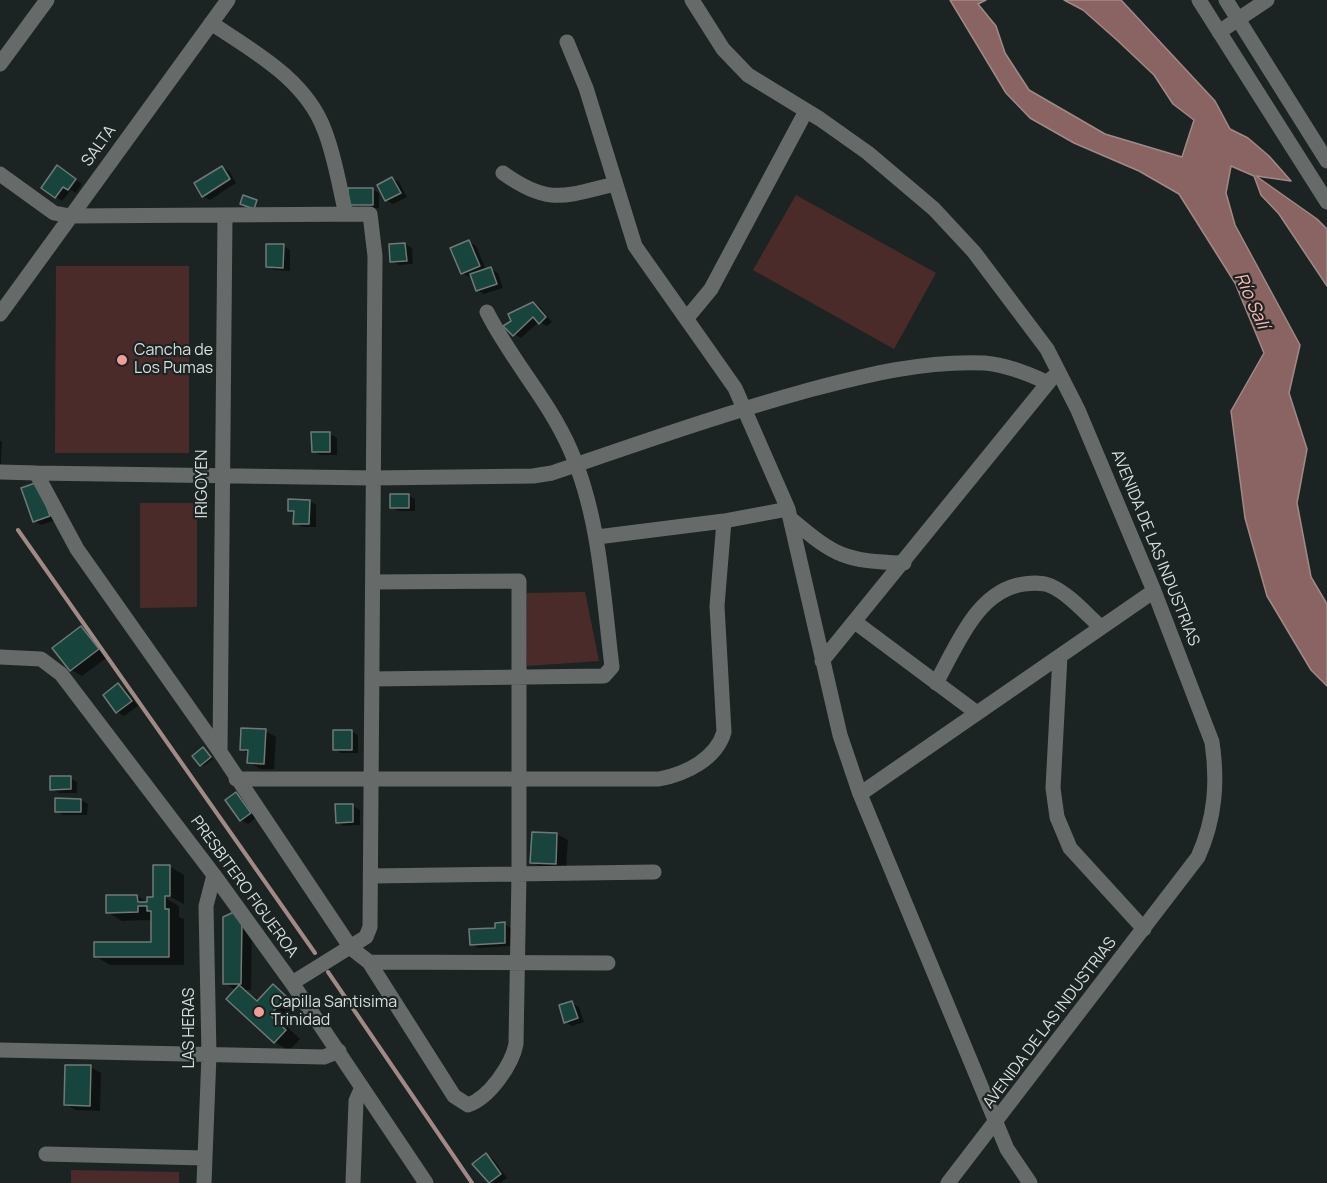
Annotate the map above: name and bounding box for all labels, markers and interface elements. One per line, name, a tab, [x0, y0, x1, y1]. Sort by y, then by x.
street label: SALTA	[78, 122, 120, 170]
water label: Río Salí	[1229, 270, 1273, 332]
place label: Cancha de Los Pumas	[134, 341, 213, 379]
marker: Cancha de Los Pumas	[115, 353, 129, 367]
street label: AVENIDA DE LAS INDUSTRIAS	[1107, 447, 1203, 649]
street label: IRIGOYEN	[193, 450, 213, 518]
street label: PRESBITERO FIGUEROA	[186, 812, 302, 962]
street label: AVENIDA DE LAS INDUSTRIAS	[979, 934, 1121, 1112]
street label: LAS HERAS	[180, 988, 200, 1068]
place label: Capilla Santisima Trinidad	[271, 993, 397, 1031]
marker: Capilla Santisima Trinidad	[252, 1005, 266, 1019]

